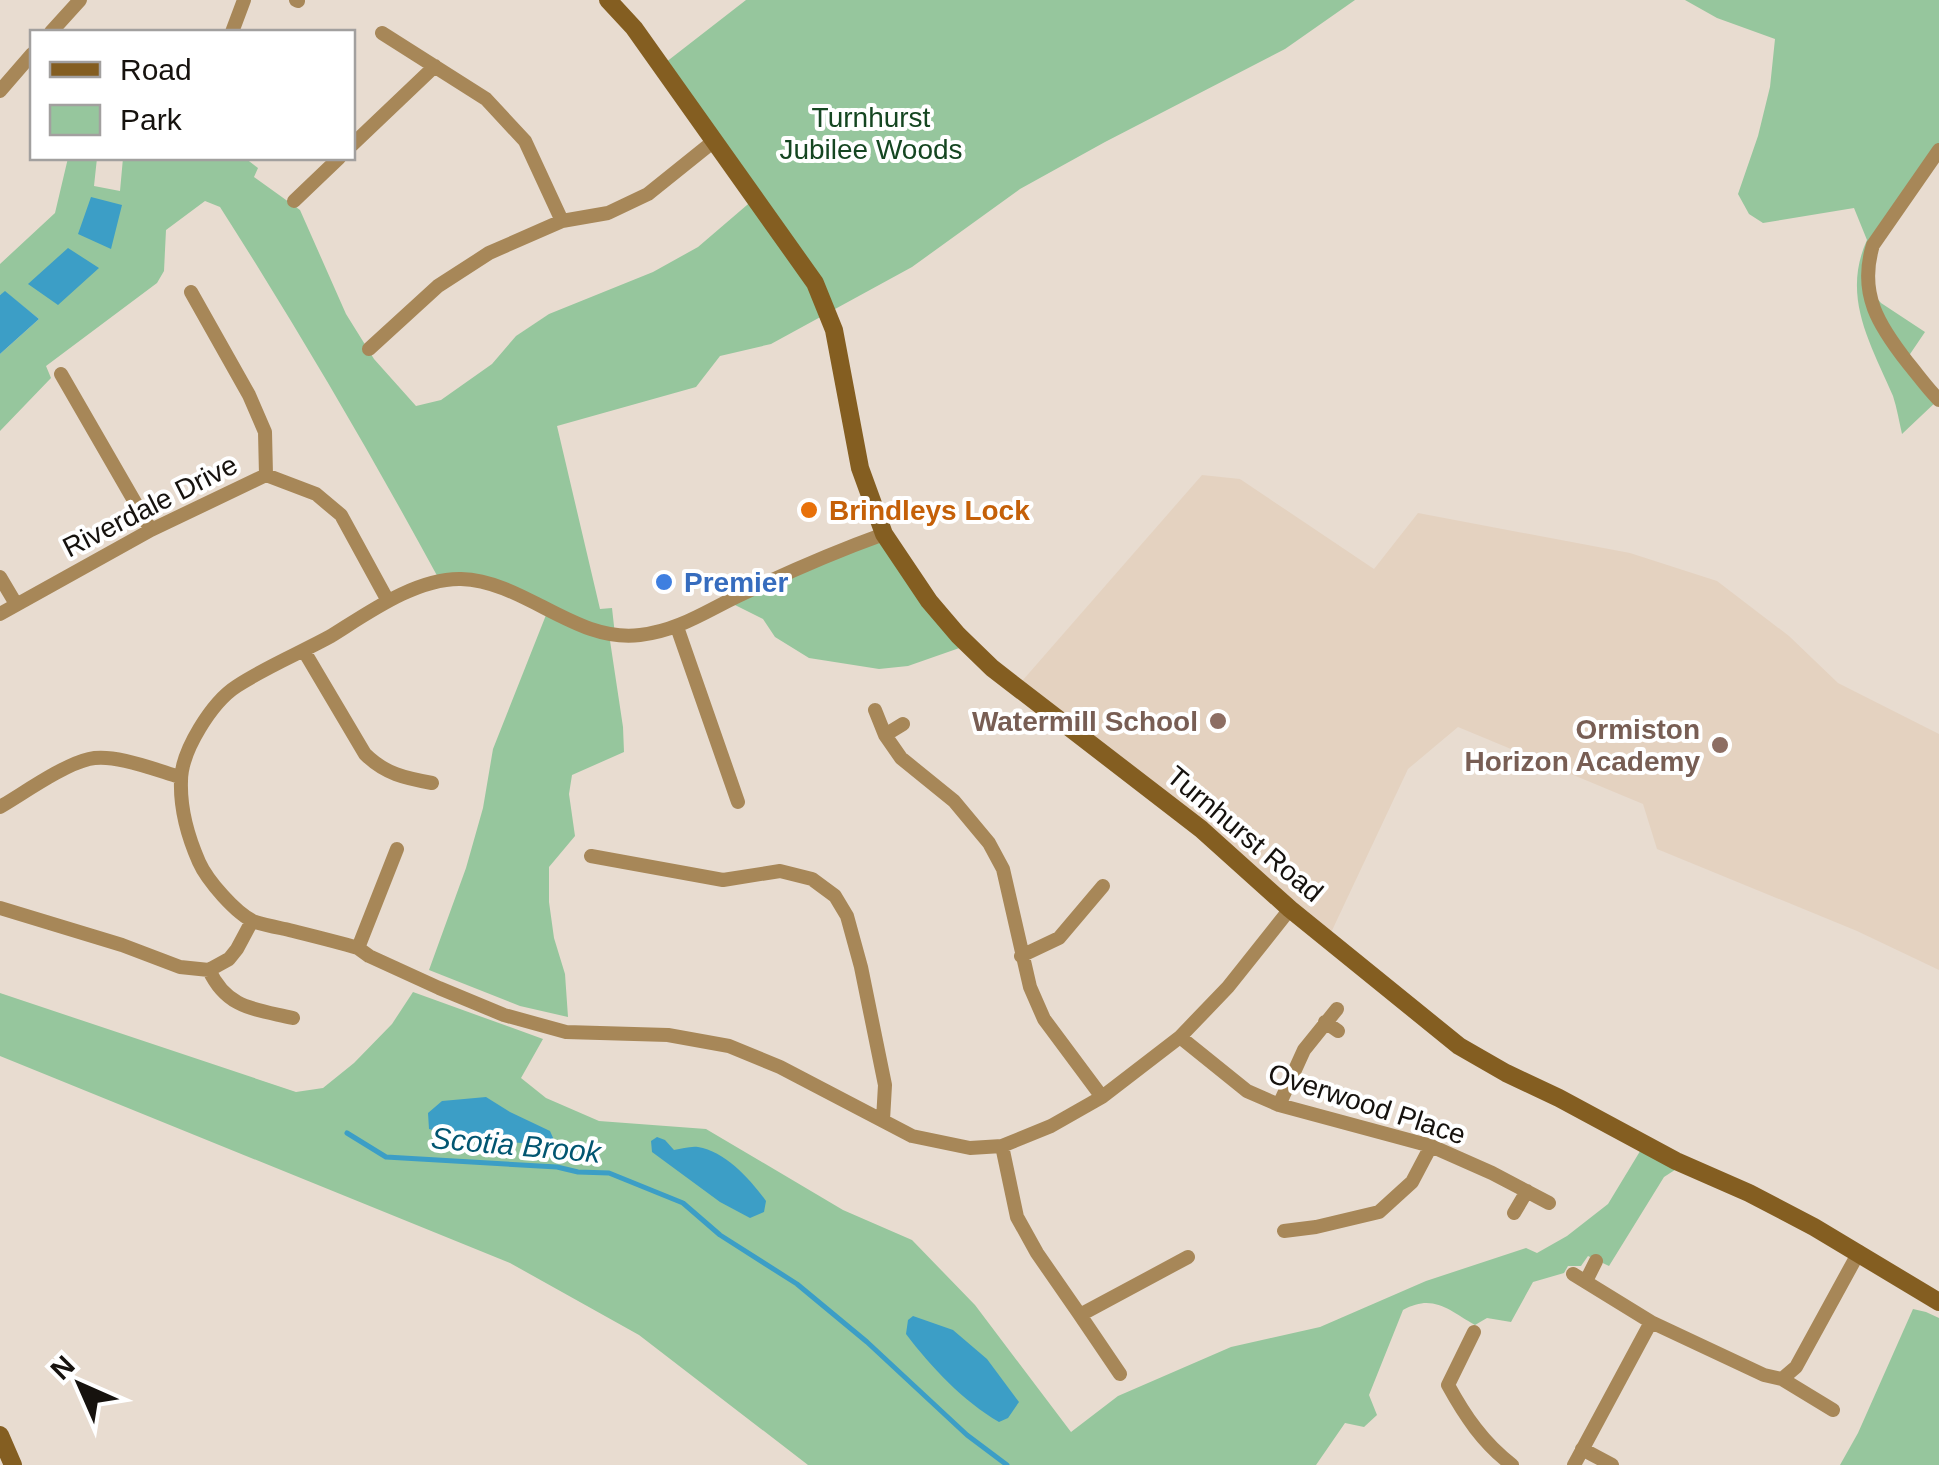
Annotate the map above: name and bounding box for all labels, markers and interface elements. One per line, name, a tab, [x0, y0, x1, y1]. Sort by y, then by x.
legend	[30, 30, 355, 160]
text: Road	[120, 53, 192, 86]
park label: Turnhurst Jubilee Woods	[779, 102, 963, 165]
text: Park	[120, 103, 183, 136]
street label: Riverdale Drive	[58, 449, 242, 563]
place label: Brindleys Lock	[829, 495, 1030, 526]
marker: Brindleys Lock	[798, 499, 820, 521]
place label: Premier	[684, 567, 788, 598]
marker: Premier	[653, 571, 675, 593]
place label: Watermill School	[972, 706, 1198, 737]
marker: Watermill School	[1207, 710, 1229, 732]
place label: Ormiston Horizon Academy	[1465, 714, 1700, 777]
marker: Ormiston Horizon Academy	[1709, 734, 1731, 756]
street label: Turnhurst Road	[1161, 760, 1329, 908]
street label: Overwood Place	[1265, 1058, 1469, 1150]
water label: Scotia Brook	[430, 1121, 604, 1169]
north arrow	[30, 1335, 130, 1435]
text: N	[45, 1350, 81, 1386]

